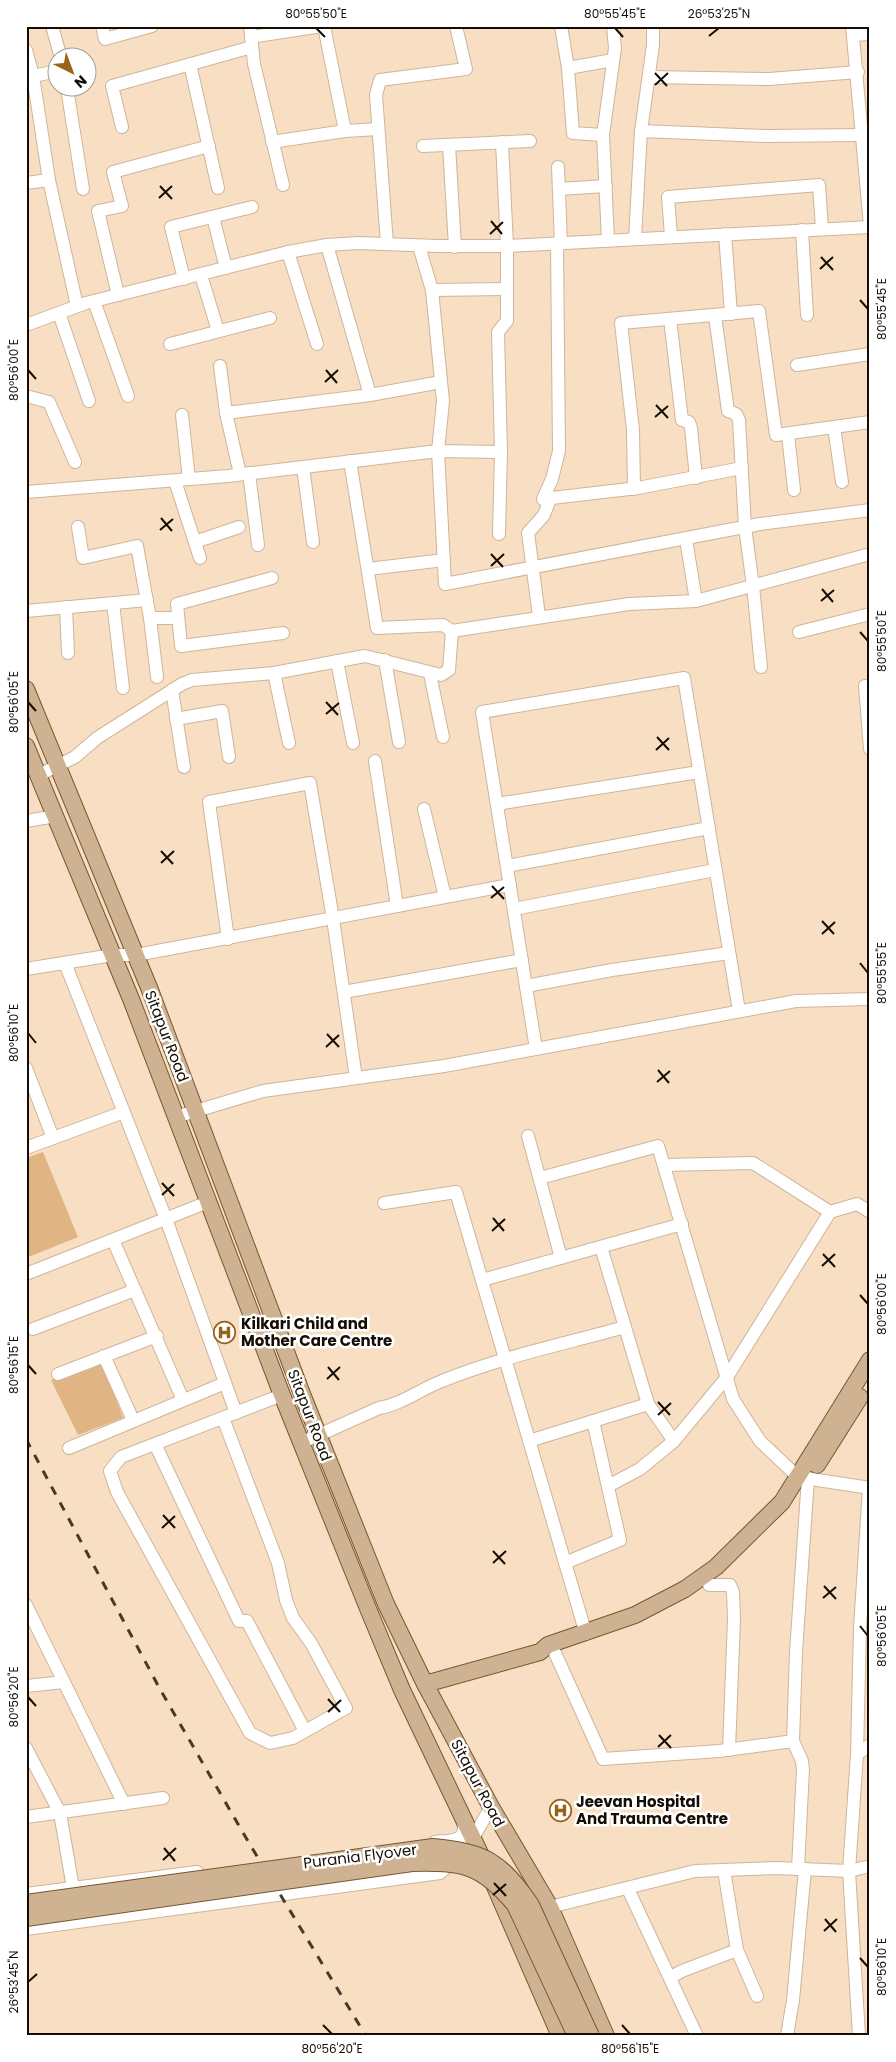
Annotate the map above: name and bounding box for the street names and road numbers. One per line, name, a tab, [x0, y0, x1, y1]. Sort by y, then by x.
street label: Sitapur Road	[140, 987, 194, 1085]
street label: Sitapur Road	[283, 1366, 337, 1464]
street label: Sitapur Road	[446, 1735, 510, 1831]
street label: Purania Flyover	[302, 1839, 418, 1873]

